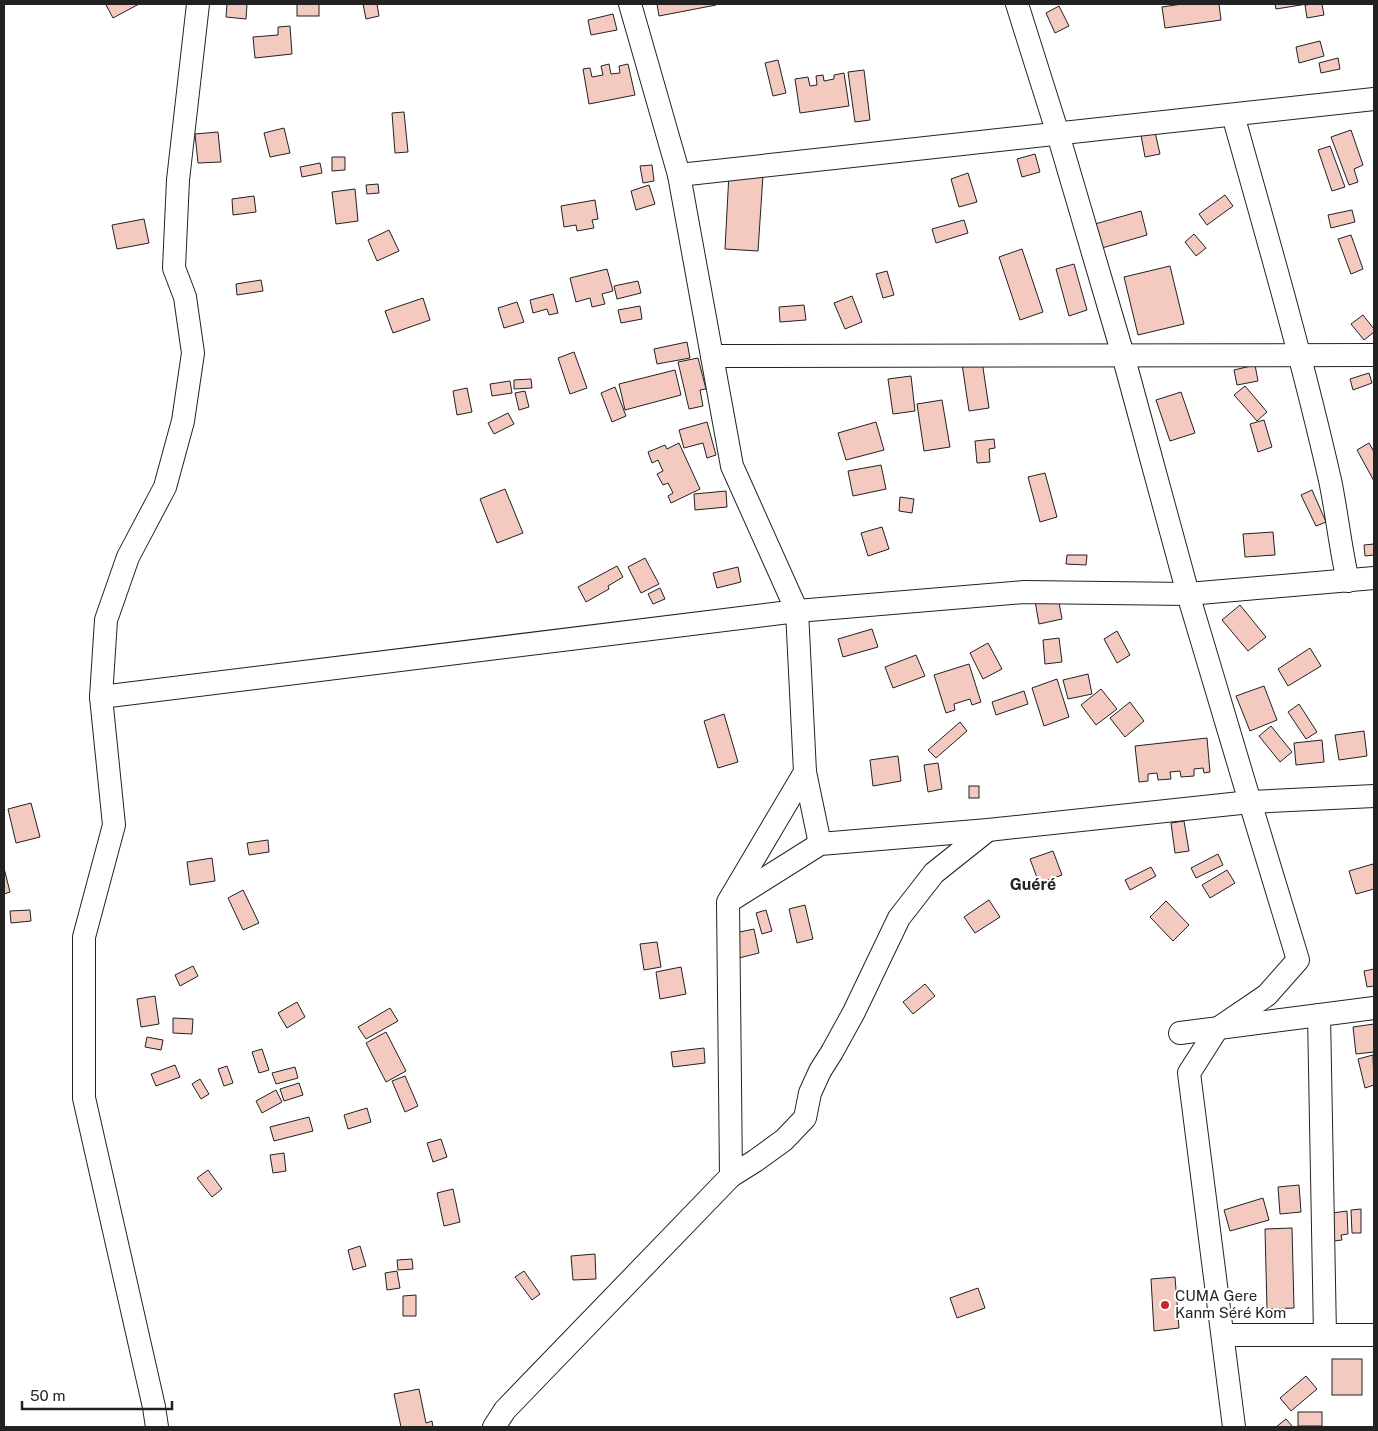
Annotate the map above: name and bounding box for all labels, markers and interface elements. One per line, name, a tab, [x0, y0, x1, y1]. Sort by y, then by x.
district label: Guéré	[1010, 875, 1056, 894]
place label: CUMA Gere Kanm Séré Kom	[1175, 1287, 1286, 1321]
marker: CUMA Gere Kanm Séré Kom	[1159, 1299, 1171, 1311]
scale bar	[22, 1378, 172, 1410]
text: 50 m	[30, 1387, 65, 1404]

